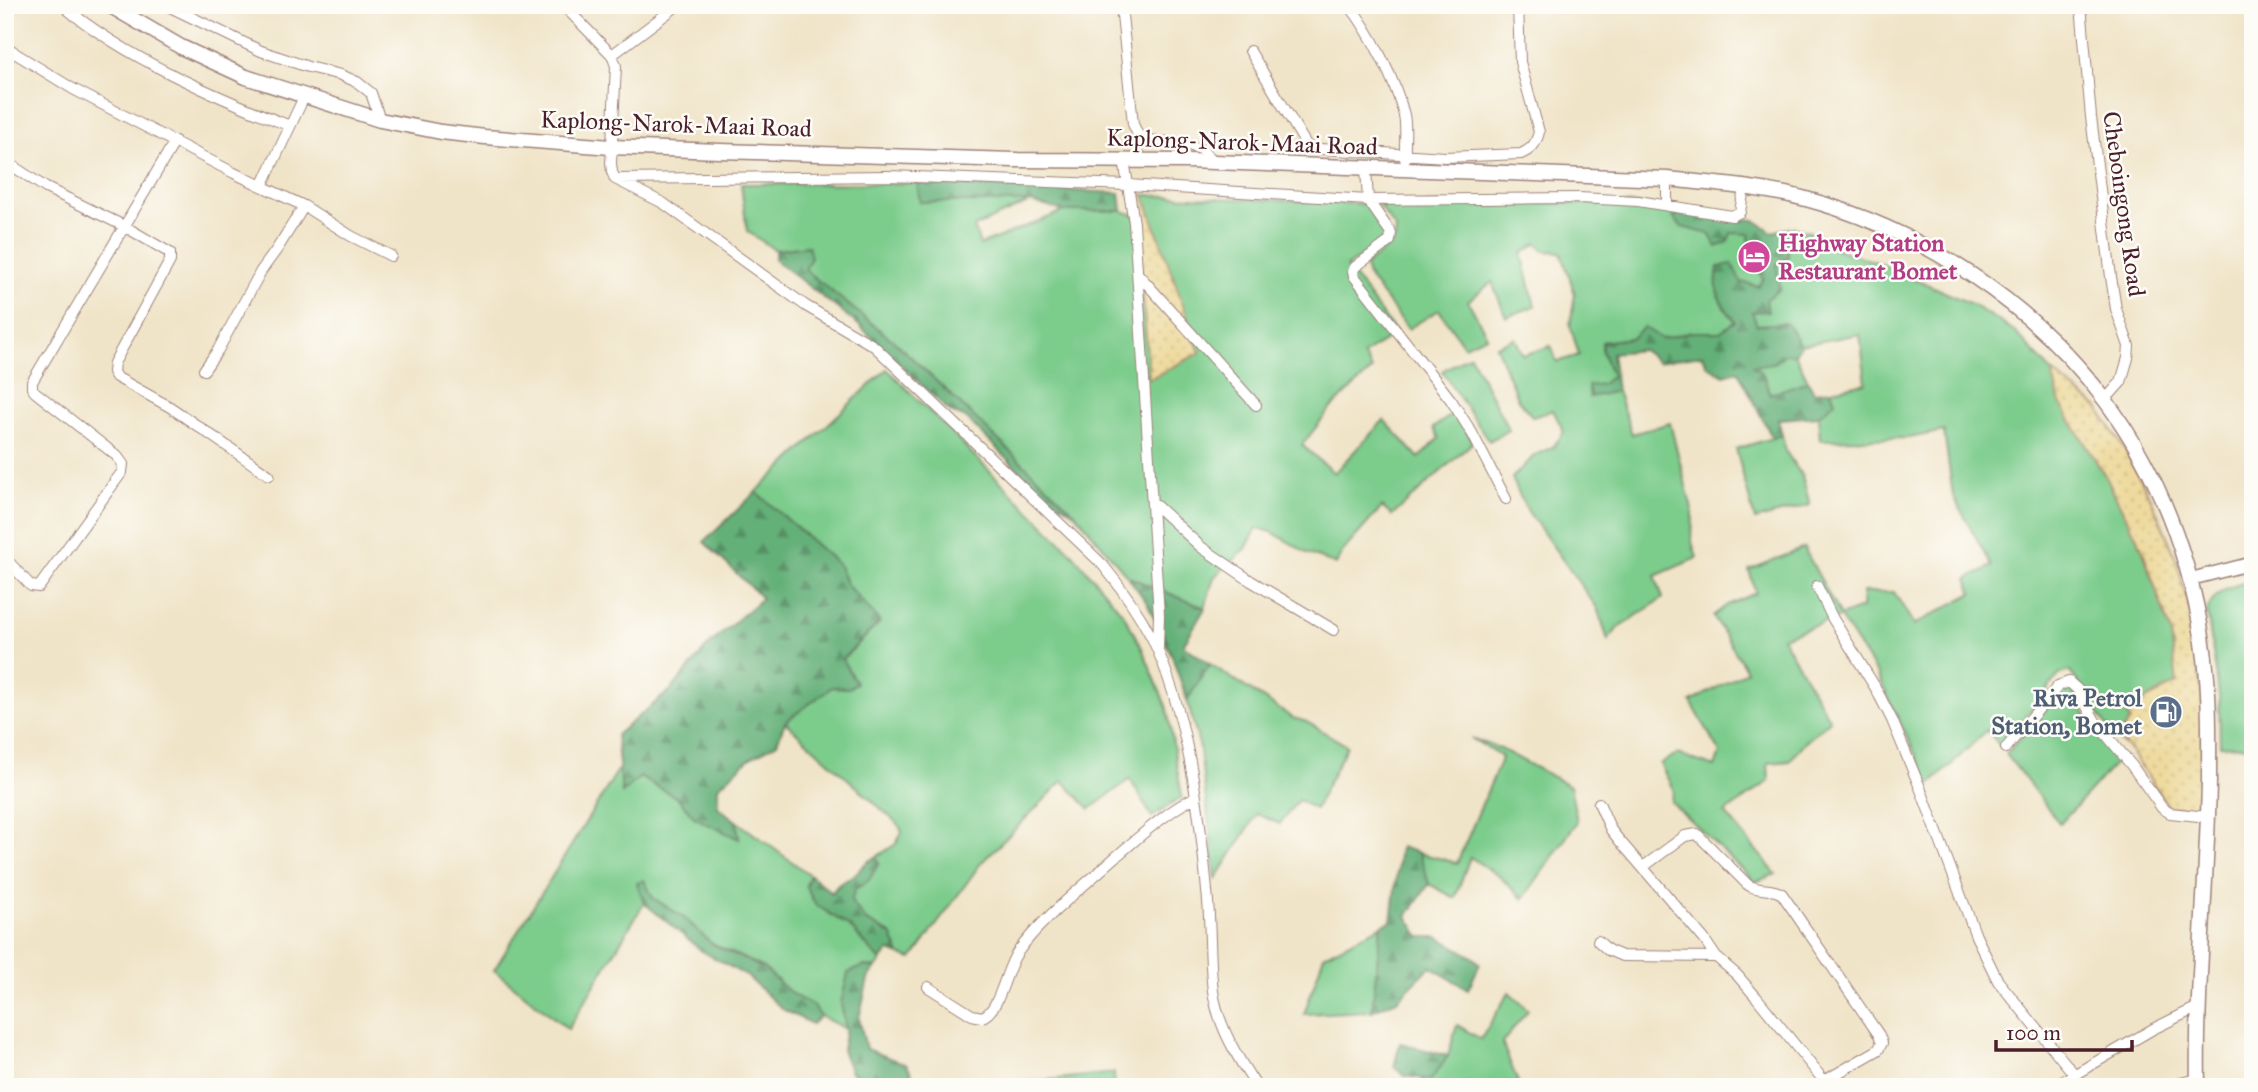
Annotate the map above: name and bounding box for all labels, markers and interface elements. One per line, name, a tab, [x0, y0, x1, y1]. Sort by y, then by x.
street label: Kaplong-Narok-Maai Road	[540, 104, 812, 144]
street label: Cheboingong Road	[2096, 109, 2152, 299]
street label: Kaplong-Narok-Maai Road	[1106, 122, 1378, 162]
place label: Highway Station Restaurant Bomet	[1778, 228, 1958, 286]
hotel icon: Highway Station Restaurant Bomet	[1735, 238, 1773, 276]
place label: Riva Petrol Station, Bomet	[1991, 683, 2142, 741]
fuel station icon: Riva Petrol Station, Bomet	[2147, 693, 2185, 731]
scale bar	[1996, 1008, 2132, 1052]
text: 100 m	[2006, 1020, 2061, 1046]

